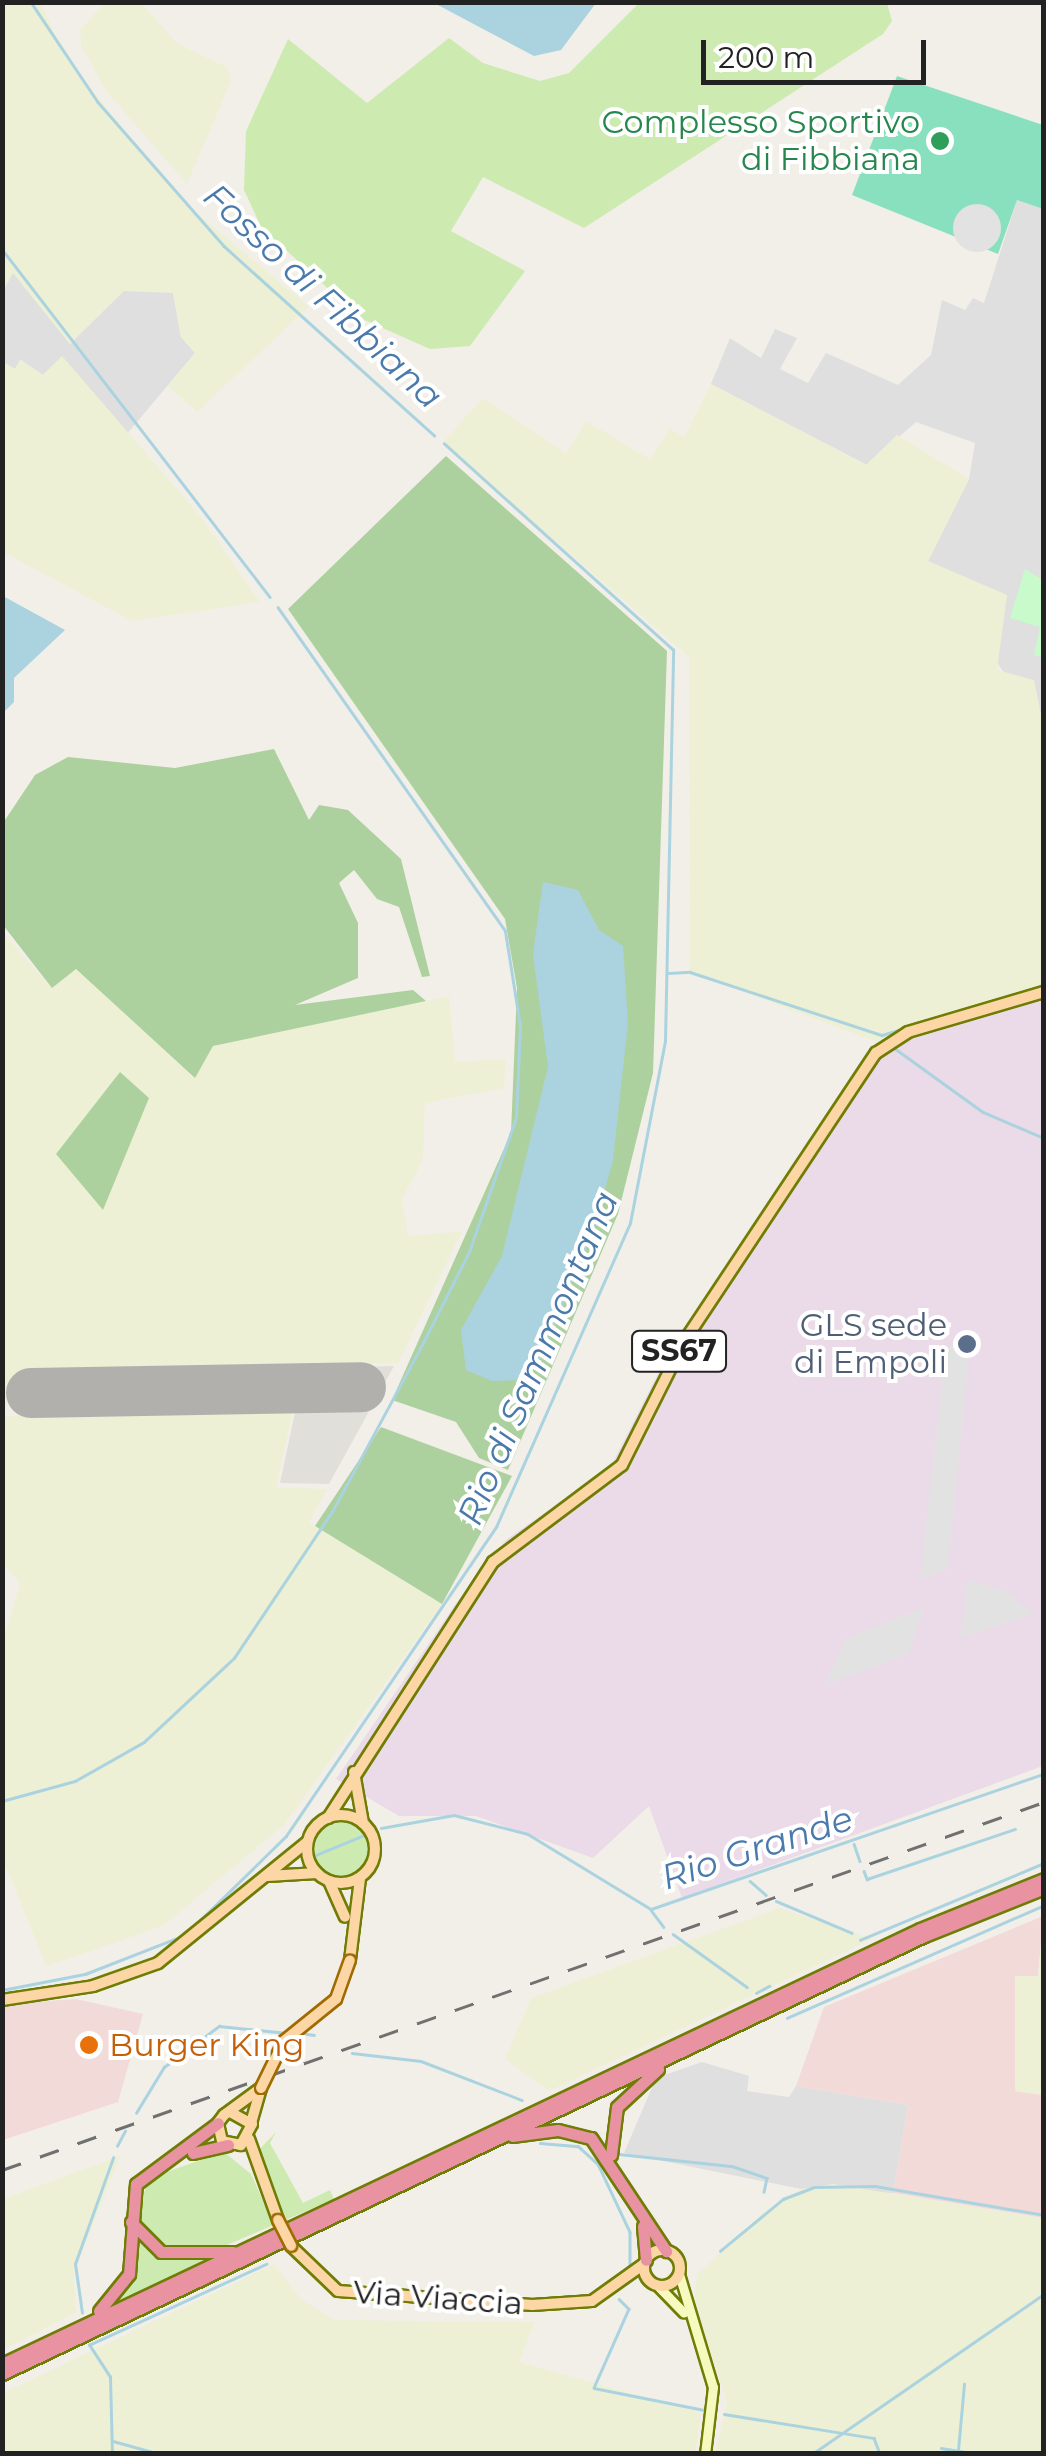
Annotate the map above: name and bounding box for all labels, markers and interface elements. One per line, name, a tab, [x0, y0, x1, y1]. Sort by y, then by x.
scale bar	[706, 20, 931, 82]
text: 200 m	[718, 39, 814, 76]
place label: Complesso Sportivo di Fibbiana	[601, 104, 920, 179]
marker: Complesso Sportivo di Fibbiana	[929, 130, 951, 152]
water label: Fosso di Fibbiana	[195, 175, 451, 417]
water label: Rio di Sammontana	[449, 1185, 627, 1531]
place label: GLS sede di Empoli	[794, 1307, 947, 1382]
road number: SS67	[629, 1326, 729, 1376]
marker: GLS sede di Empoli	[956, 1333, 978, 1355]
water label: Rio Grande	[656, 1797, 858, 1899]
place label: Burger King	[109, 2026, 304, 2064]
marker: Burger King	[78, 2034, 100, 2056]
street label: Via Viaccia	[352, 2273, 524, 2323]

